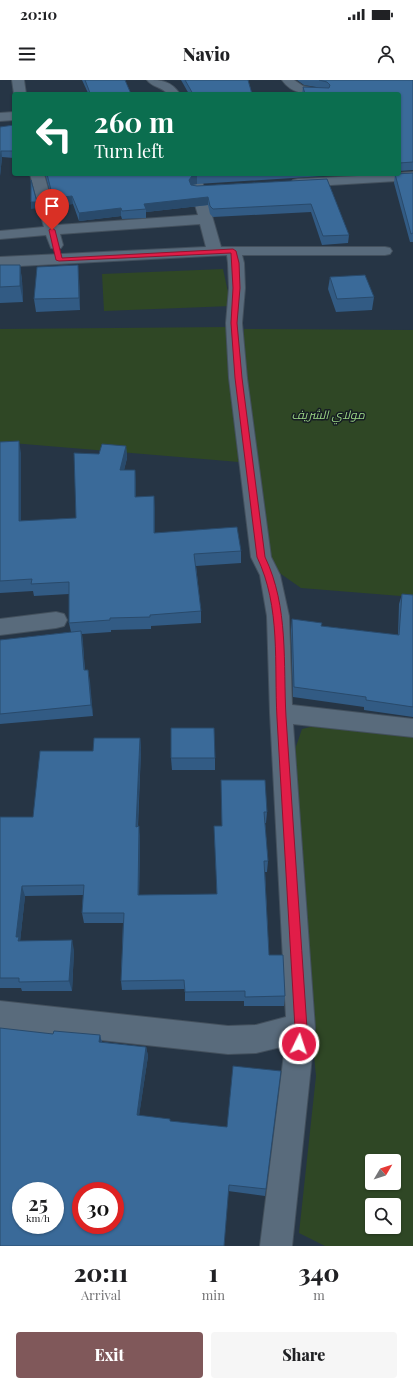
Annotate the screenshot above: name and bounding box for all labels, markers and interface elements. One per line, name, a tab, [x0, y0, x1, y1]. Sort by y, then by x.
text: 20:10	[20, 4, 57, 24]
text: Navio	[183, 42, 230, 66]
icon: menu	[16, 43, 38, 65]
icon: person	[375, 43, 397, 65]
text: 260 m	[94, 103, 174, 140]
icon: left	[28, 108, 80, 160]
text: Turn left	[94, 139, 164, 163]
pin	[35, 189, 69, 230]
icon: arrive	[41, 195, 63, 217]
park label: مولاي الشريف	[291, 406, 365, 425]
position arrow	[278, 1023, 320, 1065]
north arrow	[365, 1154, 401, 1190]
map controls	[365, 1154, 401, 1234]
speed limit sign: 30	[72, 1182, 124, 1234]
text: 25	[28, 1189, 48, 1216]
button: search	[365, 1198, 401, 1234]
text: km/h	[26, 1211, 50, 1225]
text: 20:11	[74, 1256, 128, 1288]
text: 1	[209, 1256, 218, 1288]
text: 340	[299, 1256, 339, 1288]
text: Arrival	[81, 1286, 121, 1303]
text: min	[202, 1286, 225, 1303]
text: m	[313, 1286, 325, 1303]
button: Exit	[16, 1332, 203, 1378]
button: Share	[211, 1332, 397, 1378]

